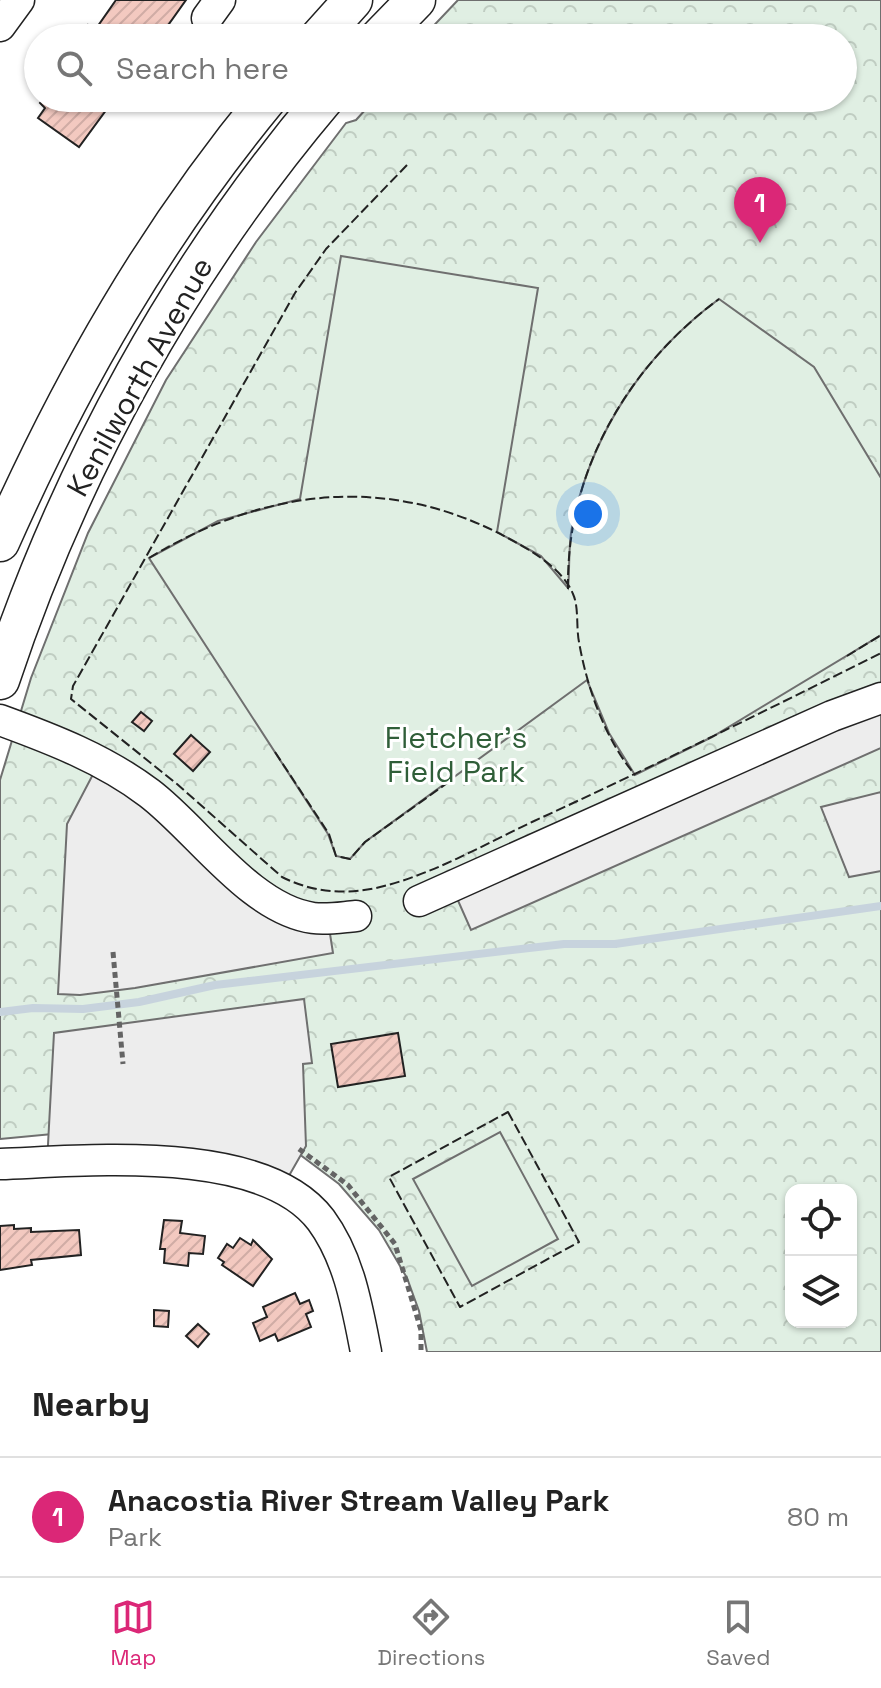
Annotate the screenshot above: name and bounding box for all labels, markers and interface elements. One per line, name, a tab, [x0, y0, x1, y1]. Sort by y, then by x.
search box	[24, 24, 857, 112]
icon: search	[52, 46, 96, 90]
text: Search here	[116, 49, 289, 88]
pin: 1	[734, 177, 786, 243]
street label: Kenilworth Avenue	[58, 250, 221, 503]
your location	[568, 494, 608, 534]
park label: Fletcher's Field Park	[385, 718, 527, 791]
map controls	[785, 1184, 857, 1328]
button: locate	[785, 1184, 857, 1256]
button: layers	[785, 1256, 857, 1328]
text: Nearby	[32, 1383, 150, 1426]
text: Anacostia River Stream Valley Park	[108, 1481, 609, 1520]
text: 1	[52, 1500, 64, 1534]
text: 80 m	[787, 1500, 849, 1534]
text: Park	[108, 1520, 162, 1554]
tab: Map	[111, 1595, 156, 1671]
tab: Directions	[377, 1595, 485, 1671]
tab: Saved	[706, 1595, 770, 1671]

